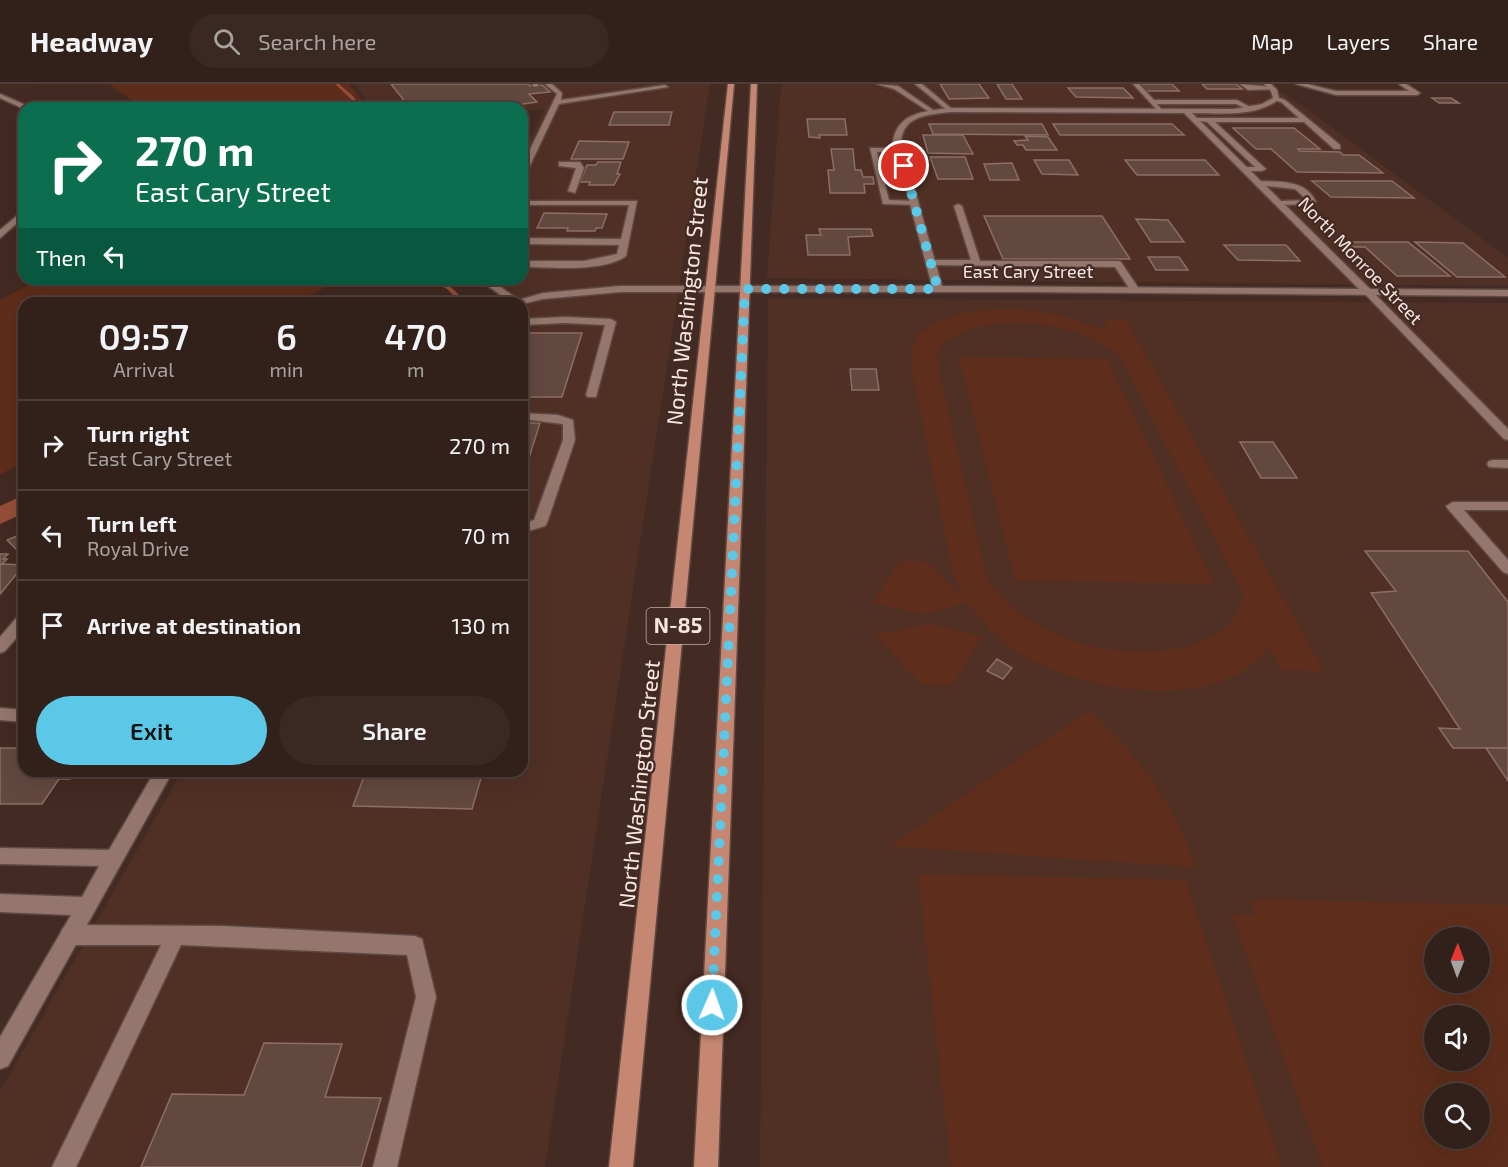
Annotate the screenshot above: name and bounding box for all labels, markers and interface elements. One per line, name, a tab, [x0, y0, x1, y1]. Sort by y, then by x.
search box	[189, 14, 609, 68]
text: Headway	[30, 24, 153, 58]
icon: search	[210, 25, 243, 58]
text: Search here	[258, 28, 376, 54]
text: Map	[1251, 29, 1293, 54]
text: Layers	[1326, 29, 1390, 54]
text: Share	[1423, 29, 1478, 54]
text: 270 m	[135, 124, 254, 174]
icon: right	[36, 126, 114, 204]
pin	[878, 140, 929, 191]
icon: arrive	[887, 149, 920, 182]
text: East Cary Street	[135, 175, 331, 207]
street label: North Washington Street	[660, 175, 712, 426]
street label: North Monroe Street	[1294, 192, 1427, 329]
icon: left	[98, 240, 131, 273]
text: Then	[36, 244, 86, 270]
street label: East Cary Street	[963, 260, 1093, 282]
text: 09:57	[98, 314, 189, 357]
text: 6	[276, 314, 297, 357]
text: 470	[384, 314, 448, 357]
text: Arrival	[113, 357, 174, 381]
text: min	[269, 357, 304, 381]
text: m	[407, 357, 425, 381]
text: Turn right	[87, 420, 189, 446]
icon: right	[36, 429, 69, 462]
text: 270 m	[449, 432, 510, 458]
text: East Cary Street	[87, 446, 232, 470]
text: Turn left	[87, 510, 176, 536]
icon: left	[36, 519, 69, 552]
text: 70 m	[461, 522, 510, 548]
text: Royal Drive	[87, 536, 189, 560]
road number: N-85	[646, 608, 710, 644]
icon: arrive	[36, 609, 69, 642]
text: Arrive at destination	[87, 612, 301, 638]
text: 130 m	[452, 612, 510, 638]
street label: North Washington Street	[612, 658, 664, 909]
button: Exit	[36, 696, 267, 765]
button: Share	[279, 696, 510, 765]
north arrow	[1424, 927, 1490, 993]
map controls	[1424, 927, 1490, 1149]
position arrow	[680, 973, 744, 1037]
button: sound	[1424, 1005, 1490, 1071]
button: search	[1424, 1083, 1490, 1149]

